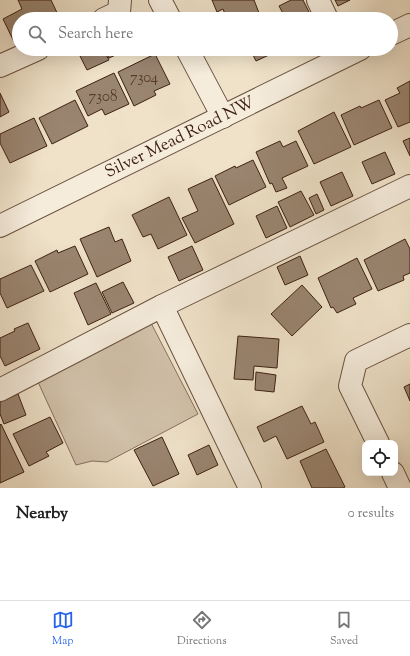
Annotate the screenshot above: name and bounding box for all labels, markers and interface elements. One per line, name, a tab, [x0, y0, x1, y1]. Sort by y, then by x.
search box	[12, 12, 398, 56]
icon: search	[26, 23, 48, 45]
text: Search here	[58, 24, 133, 45]
house number: 7304	[130, 68, 159, 89]
house number: 7308	[89, 87, 117, 108]
street label: Silver Mead Road NW	[101, 91, 259, 185]
map controls	[362, 440, 398, 476]
button: locate	[362, 440, 398, 476]
text: Nearby	[16, 502, 68, 526]
text: 0 results	[348, 505, 394, 523]
tab: Map	[52, 609, 74, 649]
tab: Directions	[177, 609, 227, 649]
tab: Saved	[330, 609, 358, 649]

